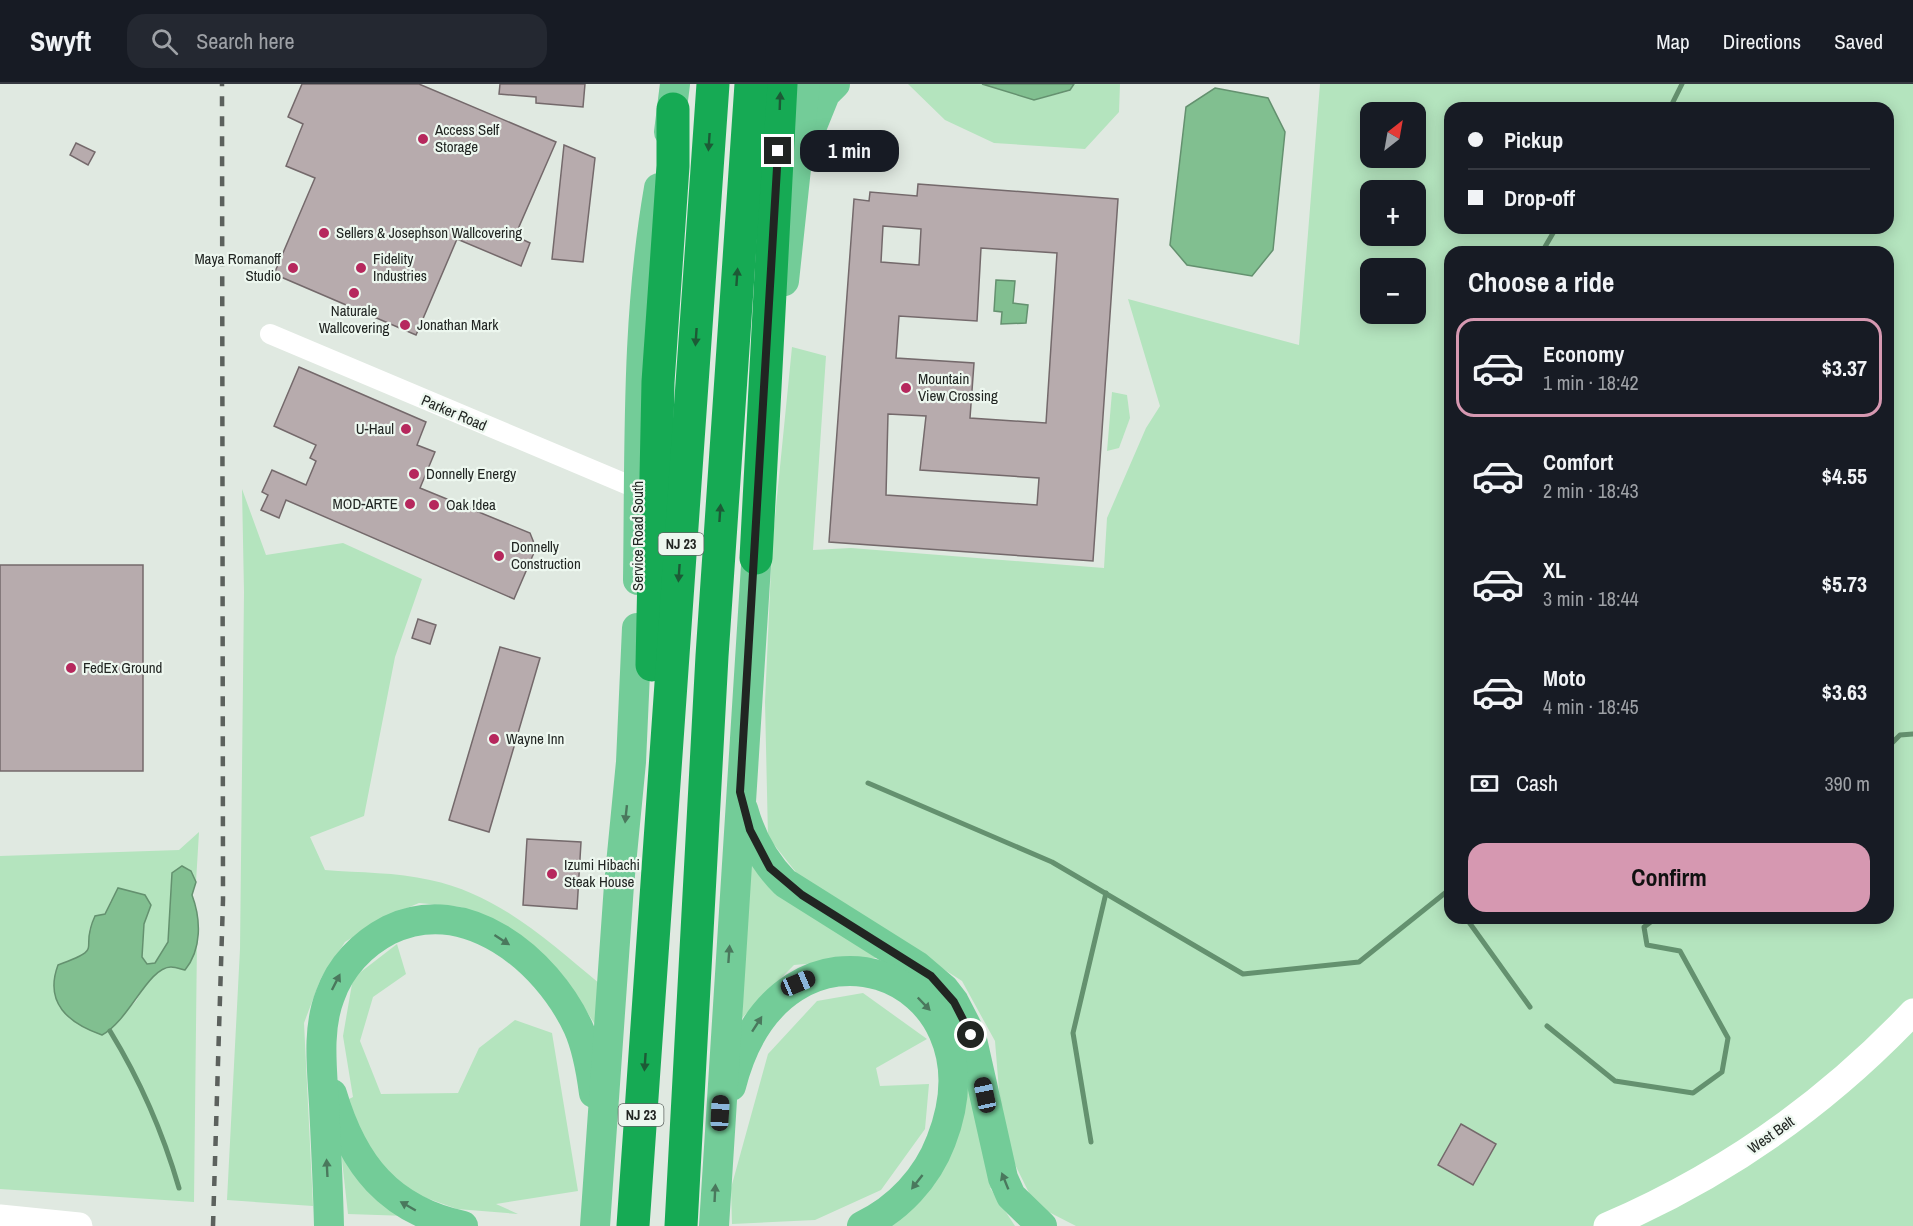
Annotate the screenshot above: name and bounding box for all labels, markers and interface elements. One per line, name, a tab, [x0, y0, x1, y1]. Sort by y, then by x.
search box	[127, 14, 547, 68]
text: Swyft	[30, 22, 91, 60]
icon: search	[148, 25, 181, 58]
text: Search here	[196, 26, 295, 56]
text: Map	[1656, 27, 1690, 56]
text: Directions	[1723, 27, 1801, 56]
text: Saved	[1834, 27, 1883, 56]
one-way arrow	[776, 92, 785, 111]
north arrow	[1360, 102, 1426, 168]
map controls	[1360, 102, 1426, 324]
place label: Access Self Storage	[434, 119, 500, 157]
text: Pickup	[1504, 125, 1563, 155]
callout: 1 min	[799, 130, 898, 172]
marker: Access Self Storage	[416, 132, 430, 146]
one-way arrow	[705, 133, 714, 152]
route end	[764, 137, 791, 164]
text: 1 min	[828, 137, 871, 164]
button: +	[1360, 180, 1426, 246]
text: Drop-off	[1504, 183, 1575, 213]
place label: Sellers & Josephson Wallcovering	[336, 222, 522, 243]
marker: Sellers & Josephson Wallcovering	[317, 226, 331, 240]
place label: Maya Romanoff Studio	[194, 248, 281, 286]
place label: Fidelity Industries	[373, 248, 427, 286]
button: −	[1360, 258, 1426, 324]
marker: Maya Romanoff Studio	[286, 261, 300, 275]
marker: Fidelity Industries	[354, 261, 368, 275]
text: Choose a ride	[1468, 264, 1614, 300]
one-way arrow	[732, 268, 742, 287]
marker: Naturale Wallcovering	[347, 286, 361, 300]
place label: Naturale Wallcovering	[319, 300, 389, 338]
place label: Jonathan Mark	[417, 314, 499, 335]
marker: Jonathan Mark	[398, 318, 412, 332]
one-way arrow	[691, 327, 700, 346]
text: Economy	[1543, 339, 1624, 369]
icon: car	[1471, 341, 1525, 395]
text: $3.37	[1822, 353, 1867, 383]
place label: Mountain View Crossing	[918, 368, 998, 406]
text: 1 min · 18:42	[1543, 369, 1639, 396]
marker: Mountain View Crossing	[899, 381, 913, 395]
street label: Parker Road	[418, 389, 490, 436]
place label: U-Haul	[356, 418, 394, 439]
marker: U-Haul	[399, 422, 413, 436]
text: Comfort	[1543, 447, 1613, 477]
icon: car	[1471, 449, 1525, 503]
text: $4.55	[1822, 461, 1867, 491]
place label: Donnelly Energy	[426, 463, 517, 484]
marker: Donnelly Energy	[407, 467, 421, 481]
text: 2 min · 18:43	[1543, 477, 1639, 504]
street label: Service Road South	[627, 481, 648, 591]
place label: MOD-ARTE	[333, 493, 398, 514]
place label: Oak !dea	[446, 494, 496, 515]
marker: MOD-ARTE	[403, 497, 417, 511]
marker: Oak !dea	[427, 498, 441, 512]
one-way arrow	[716, 504, 725, 523]
road number: NJ 23	[658, 533, 704, 555]
place label: Donnelly Construction	[511, 536, 581, 574]
marker: Donnelly Construction	[492, 549, 506, 563]
text: XL	[1543, 555, 1566, 585]
icon: car	[1471, 557, 1525, 611]
one-way arrow	[674, 564, 684, 583]
text: $5.73	[1822, 569, 1867, 599]
text: 3 min · 18:44	[1543, 585, 1639, 612]
place label: FedEx Ground	[83, 657, 162, 678]
marker: FedEx Ground	[64, 661, 78, 675]
text: Moto	[1543, 663, 1586, 693]
icon: car	[1471, 665, 1525, 719]
text: $3.63	[1822, 677, 1867, 707]
text: 4 min · 18:45	[1543, 693, 1639, 720]
place label: Wayne Inn	[506, 728, 564, 749]
marker: Wayne Inn	[487, 732, 501, 746]
icon: cash	[1468, 767, 1501, 800]
text: Cash	[1516, 768, 1558, 798]
text: 390 m	[1824, 770, 1870, 797]
one-way arrow	[621, 805, 631, 824]
button: Confirm	[1468, 843, 1870, 912]
place label: Izumi Hibachi Steak House	[564, 854, 640, 892]
marker: Izumi Hibachi Steak House	[545, 867, 559, 881]
one-way arrow	[494, 934, 510, 945]
one-way arrow	[725, 945, 734, 964]
car	[778, 968, 818, 998]
one-way arrow	[331, 974, 341, 991]
one-way arrow	[916, 996, 930, 1010]
one-way arrow	[752, 1015, 763, 1032]
route start	[957, 1021, 984, 1048]
one-way arrow	[641, 1053, 650, 1072]
car	[972, 1076, 998, 1114]
car	[710, 1095, 730, 1131]
road number: NJ 23	[618, 1104, 664, 1126]
street label: West Belt	[1743, 1111, 1799, 1158]
one-way arrow	[322, 1158, 331, 1177]
one-way arrow	[1000, 1172, 1010, 1190]
one-way arrow	[910, 1174, 923, 1190]
one-way arrow	[711, 1183, 720, 1202]
one-way arrow	[400, 1200, 416, 1211]

